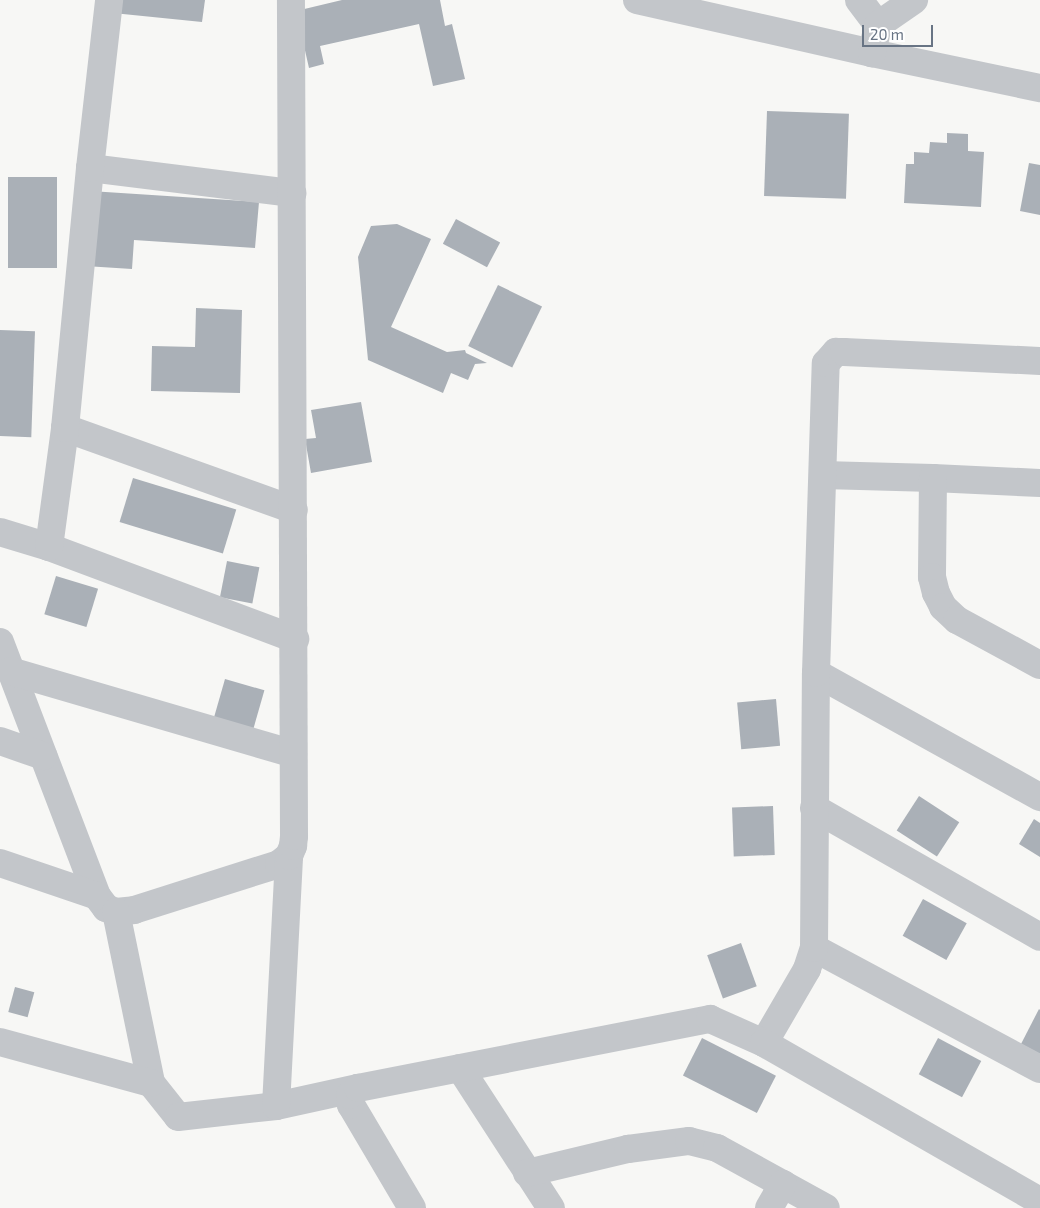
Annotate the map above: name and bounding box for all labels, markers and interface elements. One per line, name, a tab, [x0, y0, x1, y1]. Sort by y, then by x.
scale bar	[865, 15, 936, 47]
text: 20 m	[870, 25, 904, 43]

